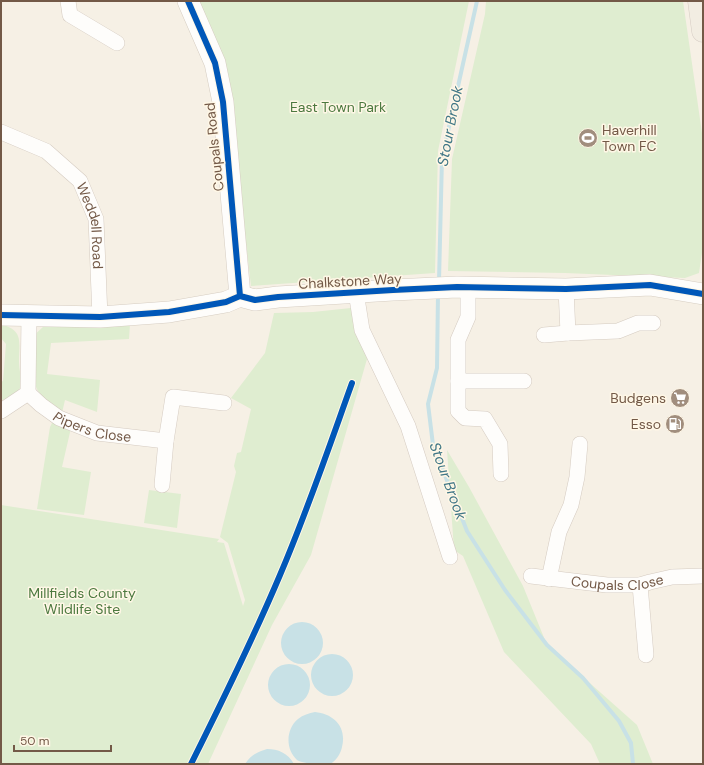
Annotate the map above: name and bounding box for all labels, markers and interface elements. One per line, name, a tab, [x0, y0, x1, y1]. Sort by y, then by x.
water label: Stour Brook	[432, 84, 468, 168]
park label: East Town Park	[290, 98, 386, 116]
street label: Coupals Road	[200, 102, 228, 192]
place label: Haverhill Town FC	[602, 121, 657, 155]
sports icon: Haverhill Town FC	[577, 127, 599, 149]
street label: Weddell Road	[73, 180, 107, 269]
street label: Chalkstone Way	[298, 269, 402, 293]
supermarket icon: Budgens	[669, 387, 691, 409]
place label: Budgens	[610, 389, 666, 407]
street label: Pipers Close	[50, 408, 132, 446]
fuel station icon: Esso	[664, 413, 686, 435]
place label: Esso	[631, 415, 661, 433]
water label: Stour Brook	[425, 439, 471, 523]
street label: Coupals Close	[570, 570, 665, 594]
park label: Millfields County Wildlife Site	[28, 584, 136, 618]
scale bar	[14, 727, 111, 753]
text: 50 m	[20, 733, 49, 749]

